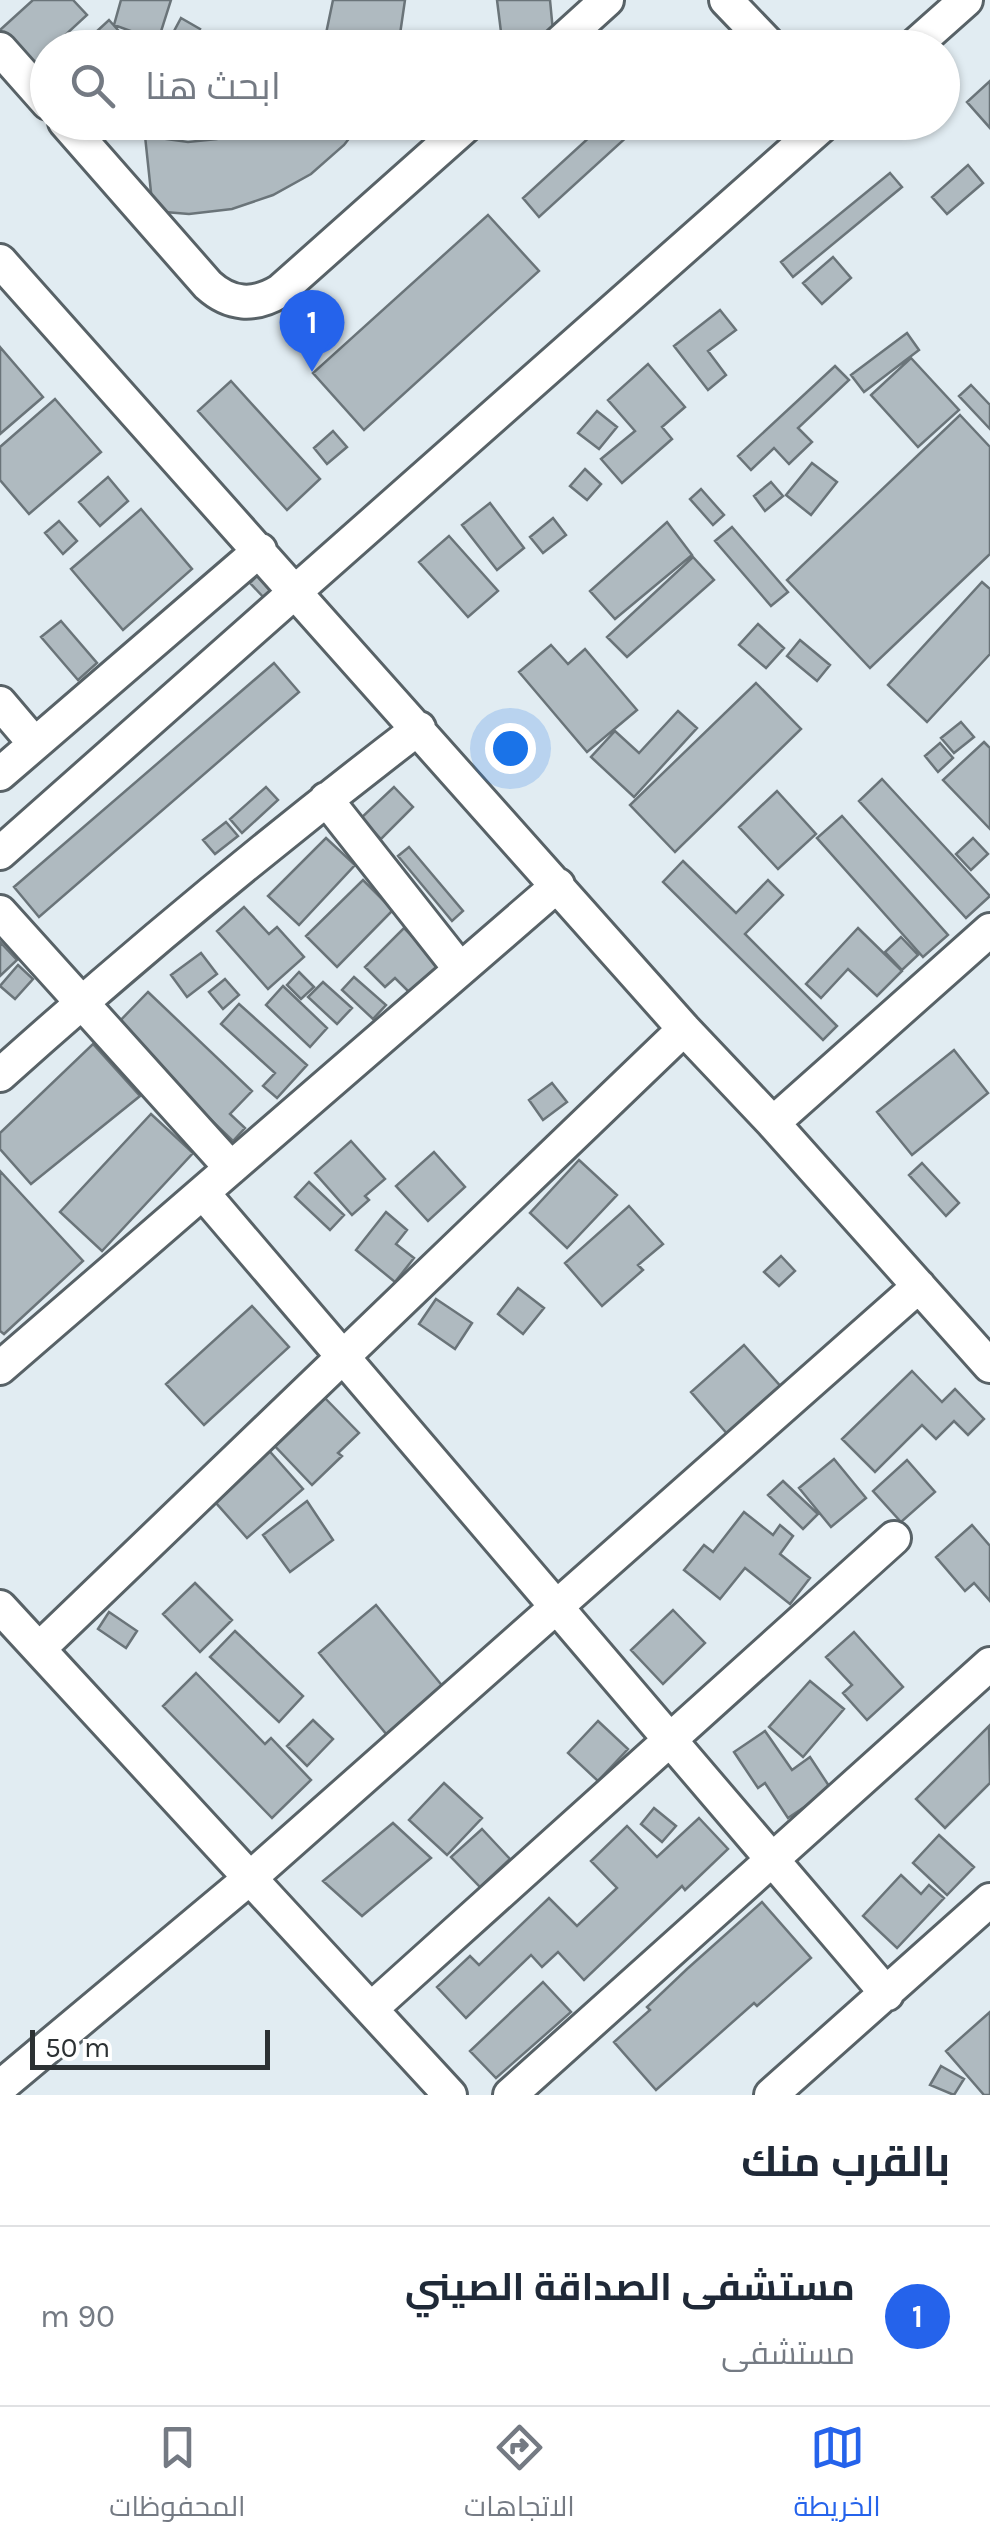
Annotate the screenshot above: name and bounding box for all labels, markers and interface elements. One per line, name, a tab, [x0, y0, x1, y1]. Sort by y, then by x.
search box	[30, 30, 960, 140]
icon: search	[65, 58, 120, 113]
text: ابحث هنا	[145, 64, 281, 109]
pin: 1	[280, 290, 344, 372]
your location	[485, 723, 536, 774]
scale bar	[30, 2025, 270, 2070]
text: 50 m	[45, 2031, 110, 2064]
text: بالقرب منك	[741, 2137, 950, 2187]
text: مستشفى الصداقة الصيني	[405, 2265, 855, 2310]
text: 90 m	[40, 2298, 115, 2335]
text: 1	[912, 2298, 923, 2335]
text: مستشفى	[721, 2335, 855, 2372]
tab: المحفوظات	[109, 2420, 246, 2532]
tab: الاتجاهات	[464, 2420, 575, 2532]
tab: الخريطة	[793, 2420, 881, 2532]

